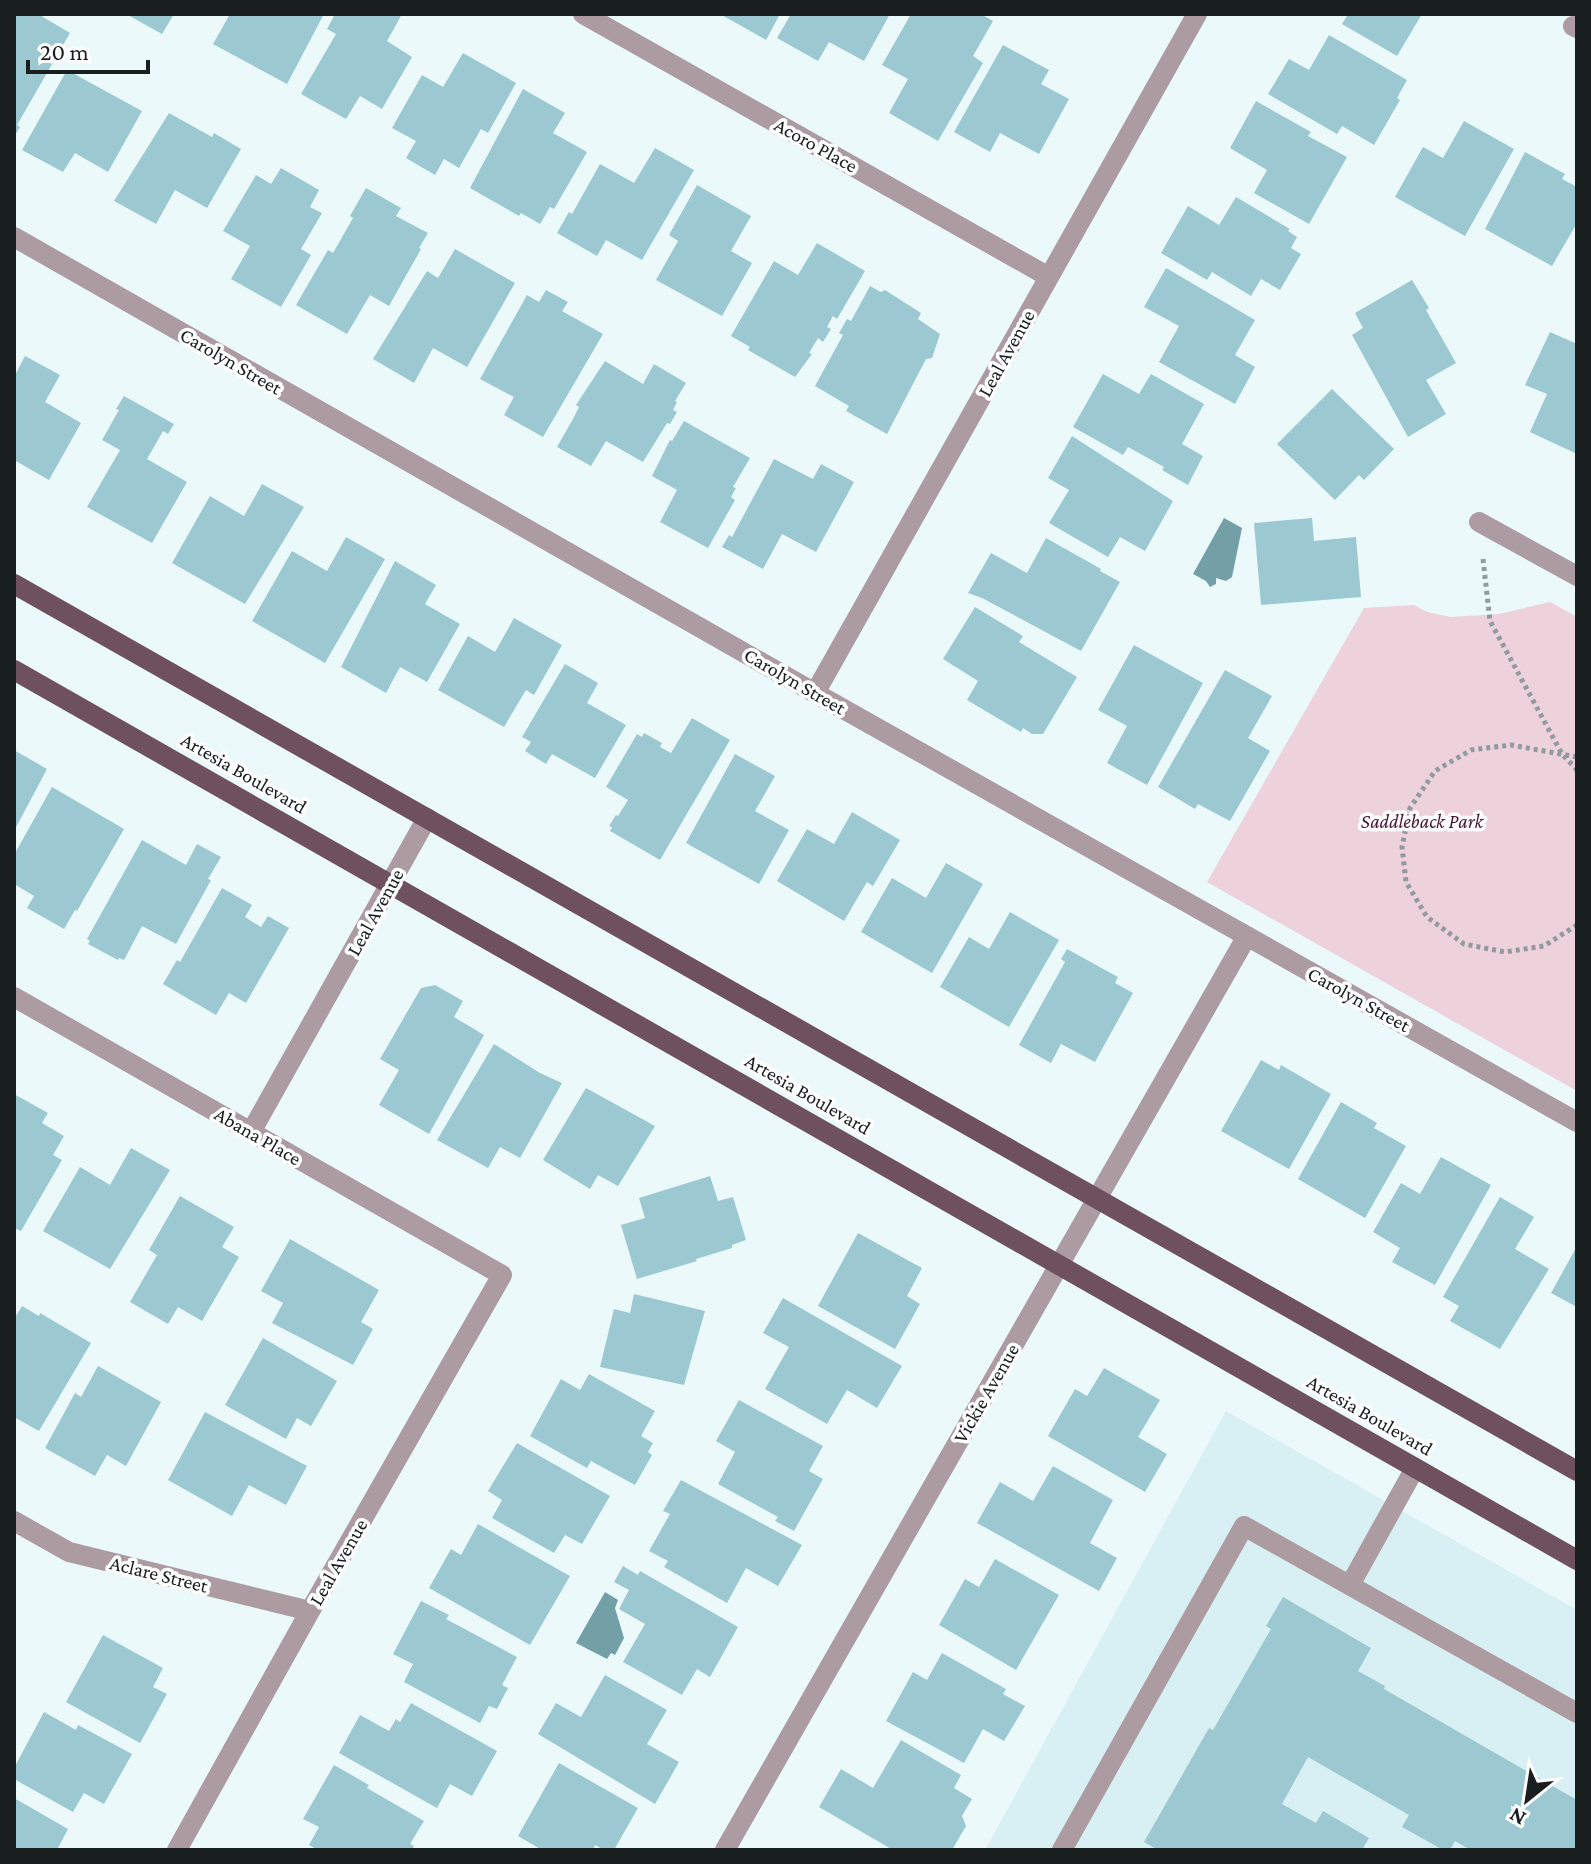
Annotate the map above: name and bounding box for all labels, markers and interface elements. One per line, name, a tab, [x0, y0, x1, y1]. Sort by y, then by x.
scale bar	[28, 24, 148, 74]
text: 20 m	[40, 38, 89, 65]
street label: Acoro Place	[771, 113, 861, 177]
street label: Leal Avenue	[973, 306, 1039, 400]
street label: Carolyn Street	[176, 323, 286, 400]
street label: Carolyn Street	[740, 643, 850, 720]
street label: Artesia Boulevard	[178, 728, 311, 818]
park label: Saddleback Park	[1361, 810, 1484, 832]
street label: Leal Avenue	[342, 865, 408, 959]
street label: Carolyn Street	[1304, 962, 1414, 1037]
street label: Artesia Boulevard	[742, 1049, 875, 1139]
street label: Abana Place	[211, 1102, 305, 1170]
street label: Vickie Avenue	[949, 1339, 1023, 1446]
street label: Artesia Boulevard	[1304, 1370, 1437, 1460]
street label: Leal Avenue	[304, 1515, 372, 1609]
street label: Aclare Street	[108, 1551, 211, 1597]
north arrow	[1487, 1760, 1567, 1840]
text: N	[1505, 1802, 1530, 1831]

